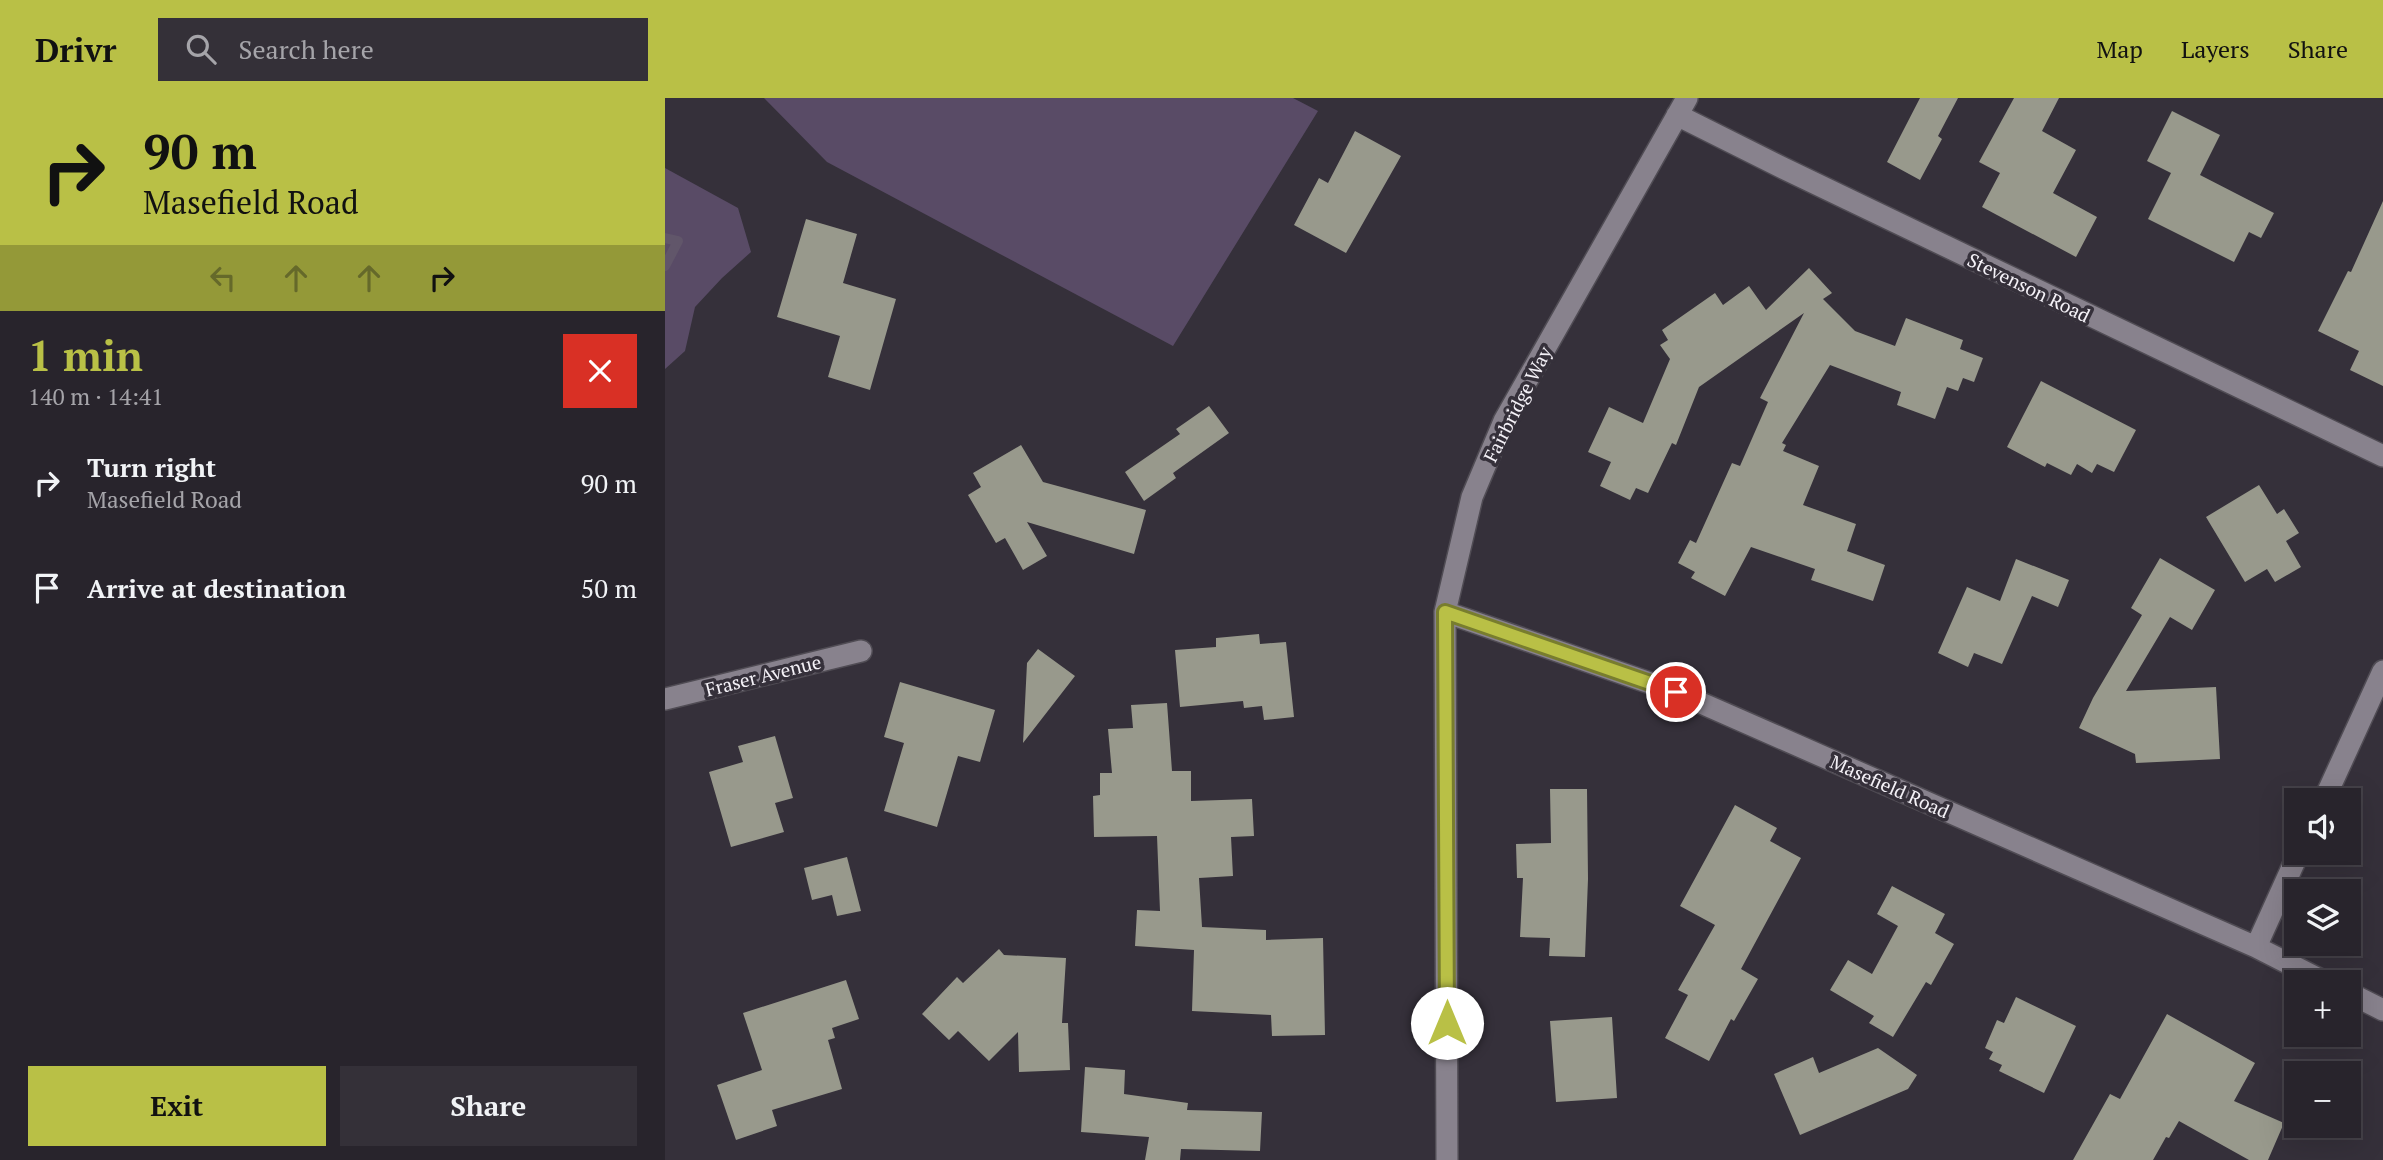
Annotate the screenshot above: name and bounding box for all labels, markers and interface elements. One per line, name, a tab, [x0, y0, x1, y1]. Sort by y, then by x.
search box	[158, 18, 648, 81]
text: Drivr	[35, 28, 116, 71]
icon: search	[182, 30, 220, 68]
text: Search here	[238, 32, 374, 66]
text: Map	[2096, 33, 2143, 65]
text: Layers	[2181, 33, 2250, 65]
text: Share	[2288, 33, 2348, 65]
text: 90 m	[143, 118, 257, 183]
icon: right	[28, 126, 119, 217]
text: Masefield Road	[143, 181, 359, 223]
street label: Stevenson Road	[1963, 246, 2095, 328]
icon: left	[204, 259, 242, 297]
icon: ahead	[277, 259, 315, 297]
icon: ahead	[350, 259, 388, 297]
icon: right	[423, 259, 461, 297]
text: 1 min	[28, 327, 143, 383]
button: close	[563, 334, 637, 408]
street label: Fairbridge Way	[1477, 342, 1557, 466]
text: 140 m · 14:41	[28, 381, 163, 412]
text: Turn right	[87, 450, 216, 484]
icon: right	[28, 464, 66, 502]
text: 90 m	[581, 466, 637, 500]
text: Masefield Road	[87, 484, 242, 515]
icon: arrive	[28, 569, 66, 607]
text: Arrive at destination	[87, 571, 346, 605]
text: 50 m	[581, 571, 637, 605]
street label: Fraser Avenue	[702, 649, 824, 701]
pin	[1646, 662, 1706, 722]
icon: arrive	[1657, 673, 1695, 711]
street label: Masefield Road	[1826, 749, 1954, 824]
map controls	[2284, 788, 2361, 1138]
button: sound	[2284, 788, 2361, 865]
button: layers	[2284, 879, 2361, 956]
button: +	[2284, 970, 2361, 1047]
position arrow	[1410, 986, 1484, 1060]
button: −	[2284, 1061, 2361, 1138]
button: Exit	[28, 1066, 326, 1146]
button: Share	[340, 1066, 637, 1146]

